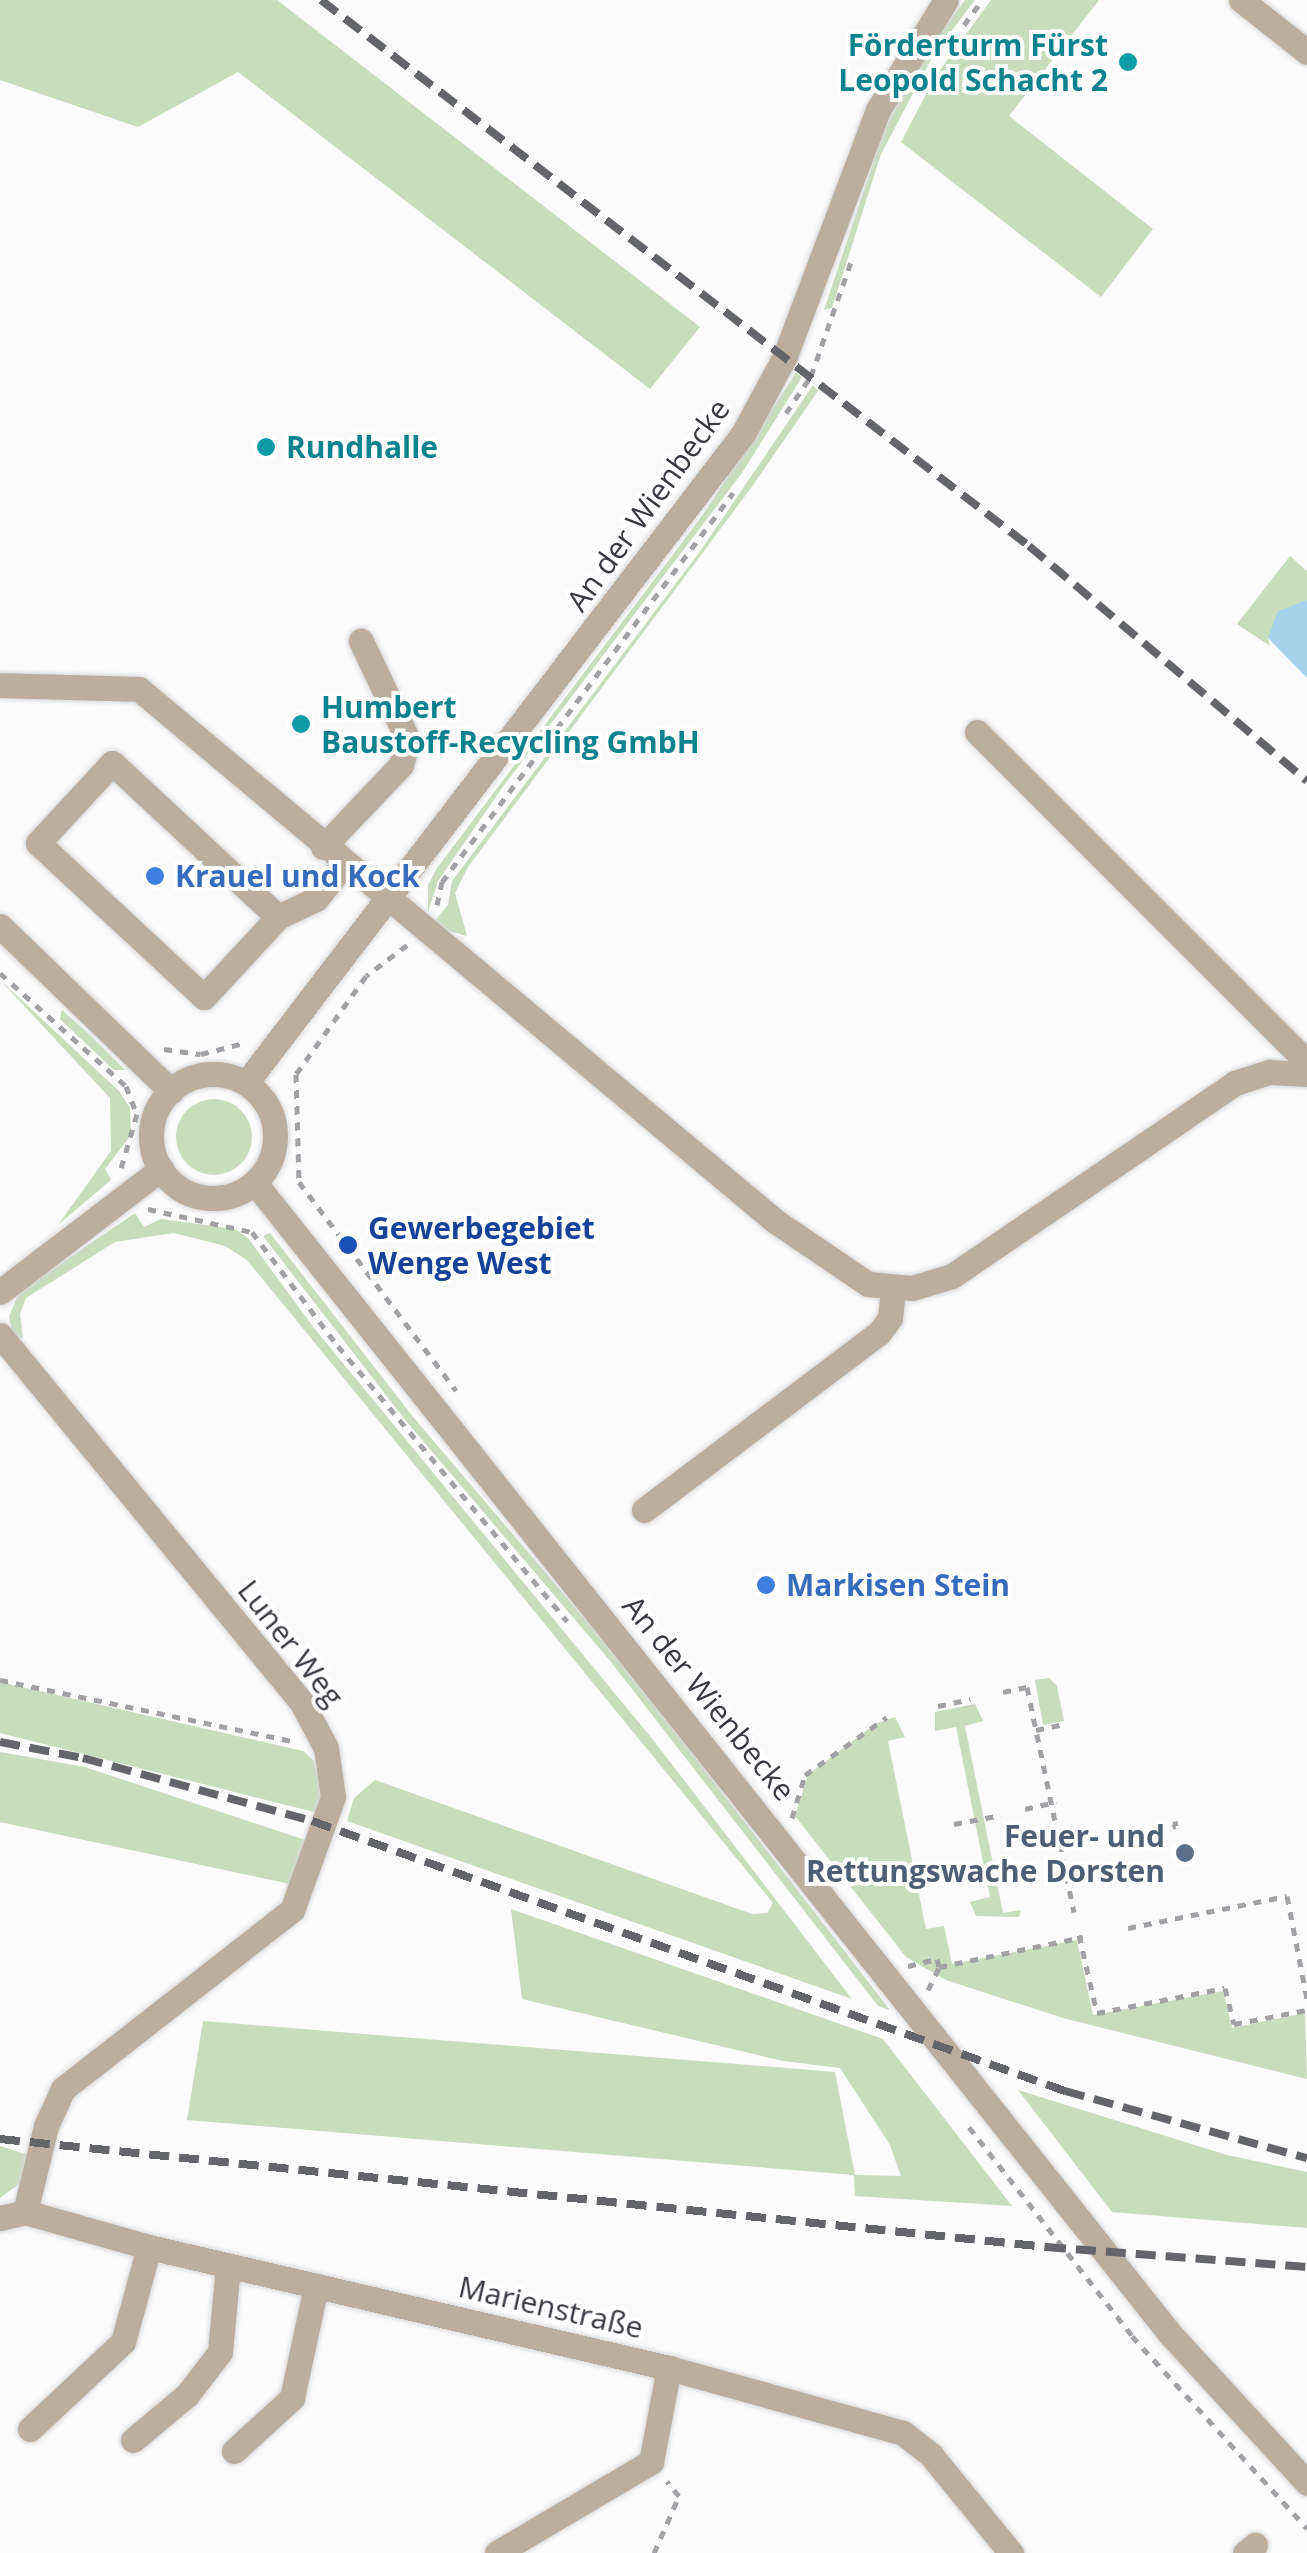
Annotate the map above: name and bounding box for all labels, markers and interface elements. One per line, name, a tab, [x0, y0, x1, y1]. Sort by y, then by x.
place label: Förderturm Fürst Leopold Schacht 2	[838, 27, 1108, 98]
marker: Förderturm Fürst Leopold Schacht 2	[1117, 51, 1139, 73]
street label: An der Wienbecke	[559, 392, 737, 618]
place label: Rundhalle	[286, 429, 438, 465]
marker: Rundhalle	[255, 436, 277, 458]
place label: Humbert Baustoff-Recycling GmbH	[321, 689, 700, 760]
marker: Humbert Baustoff-Recycling GmbH	[290, 713, 312, 735]
place label: Krauel und Kock	[175, 858, 420, 894]
marker: Krauel und Kock	[144, 865, 166, 887]
place label: Gewerbegebiet Wenge West	[368, 1210, 595, 1280]
marker: Gewerbegebiet Wenge West	[337, 1234, 359, 1256]
place label: Markisen Stein	[786, 1567, 1010, 1603]
street label: Luner Weg	[231, 1573, 351, 1713]
marker: Markisen Stein	[755, 1574, 777, 1596]
street label: An der Wienbecke	[615, 1588, 803, 1808]
place label: Feuer- und Rettungswache Dorsten	[806, 1818, 1165, 1888]
marker: Feuer- und Rettungswache Dorsten	[1174, 1842, 1196, 1864]
street label: Marienstraße	[455, 2268, 647, 2346]

